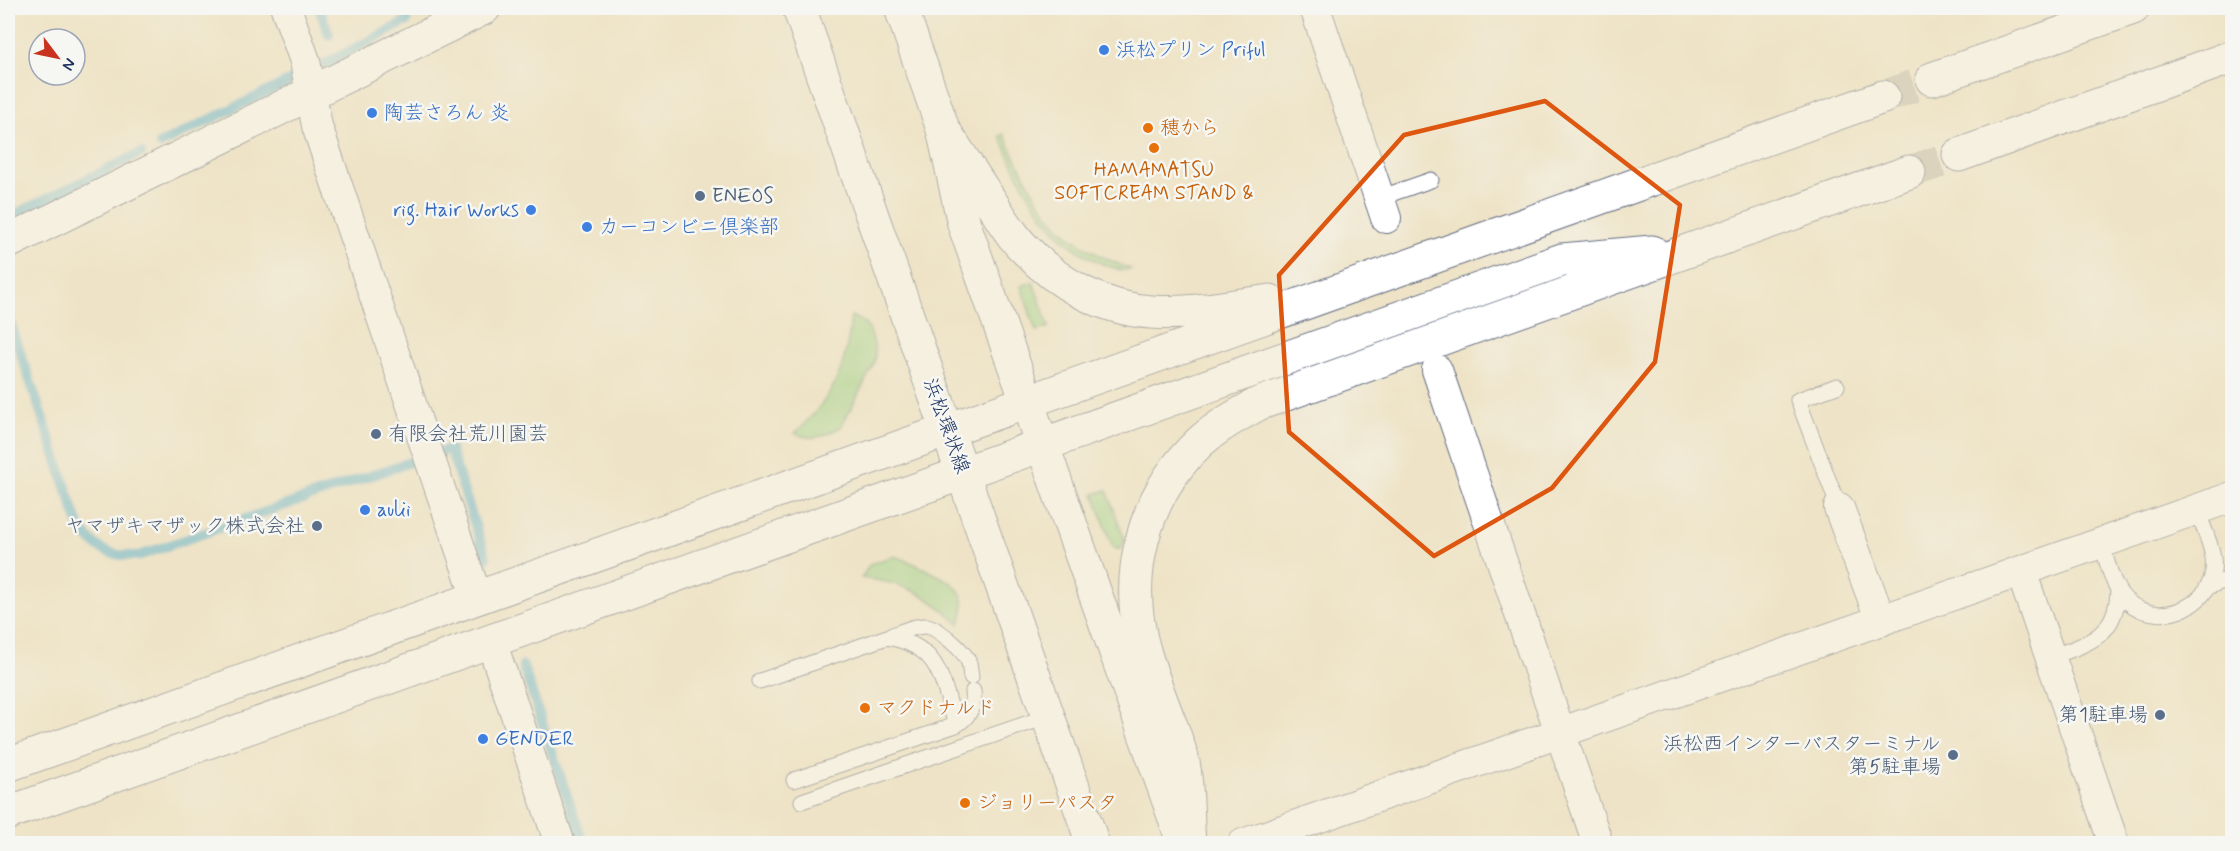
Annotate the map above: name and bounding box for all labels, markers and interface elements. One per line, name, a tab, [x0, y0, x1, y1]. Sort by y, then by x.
north arrow	[27, 27, 87, 87]
place label: 浜松プリン Priful	[1116, 37, 1266, 64]
marker: 浜松プリン Priful	[1097, 43, 1111, 57]
text: N	[57, 54, 80, 74]
place label: 陶芸さろん 炎	[384, 100, 509, 127]
marker: 陶芸さろん 炎	[365, 106, 379, 120]
place label: 穂から	[1160, 115, 1220, 142]
marker: 穂から	[1141, 121, 1155, 135]
marker: HAMAMATSU SOFTCREAM STAND &	[1147, 141, 1161, 155]
place label: HAMAMATSU SOFTCREAM STAND &	[1054, 157, 1254, 207]
place label: ENEOS	[712, 183, 774, 210]
marker: ENEOS	[693, 189, 707, 203]
place label: rig. Hair Works	[394, 197, 519, 226]
marker: rig. Hair Works	[524, 203, 538, 217]
place label: カーコンビニ倶楽部	[599, 214, 779, 241]
marker: カーコンビニ倶楽部	[580, 220, 594, 234]
street label: 浜松環状線	[916, 374, 976, 478]
place label: 有限会社荒川園芸	[388, 421, 548, 448]
marker: 有限会社荒川園芸	[369, 427, 383, 441]
place label: aulii	[377, 497, 410, 524]
marker: aulii	[358, 503, 372, 517]
place label: ヤマザキマザック株式会社	[65, 513, 305, 540]
marker: ヤマザキマザック株式会社	[310, 519, 324, 533]
place label: マクドナルド	[877, 695, 995, 722]
marker: マクドナルド	[858, 701, 872, 715]
place label: 第1駐車場	[2059, 702, 2148, 729]
marker: 第1駐車場	[2153, 708, 2167, 722]
place label: GENDER	[495, 726, 574, 753]
place label: 浜松西インターバスターミナル 第5駐車場	[1663, 731, 1941, 781]
marker: GENDER	[476, 732, 490, 746]
marker: 浜松西インターバスターミナル 第5駐車場	[1946, 748, 1960, 762]
place label: ジョリーパスタ	[977, 790, 1117, 817]
marker: ジョリーパスタ	[958, 796, 972, 810]

